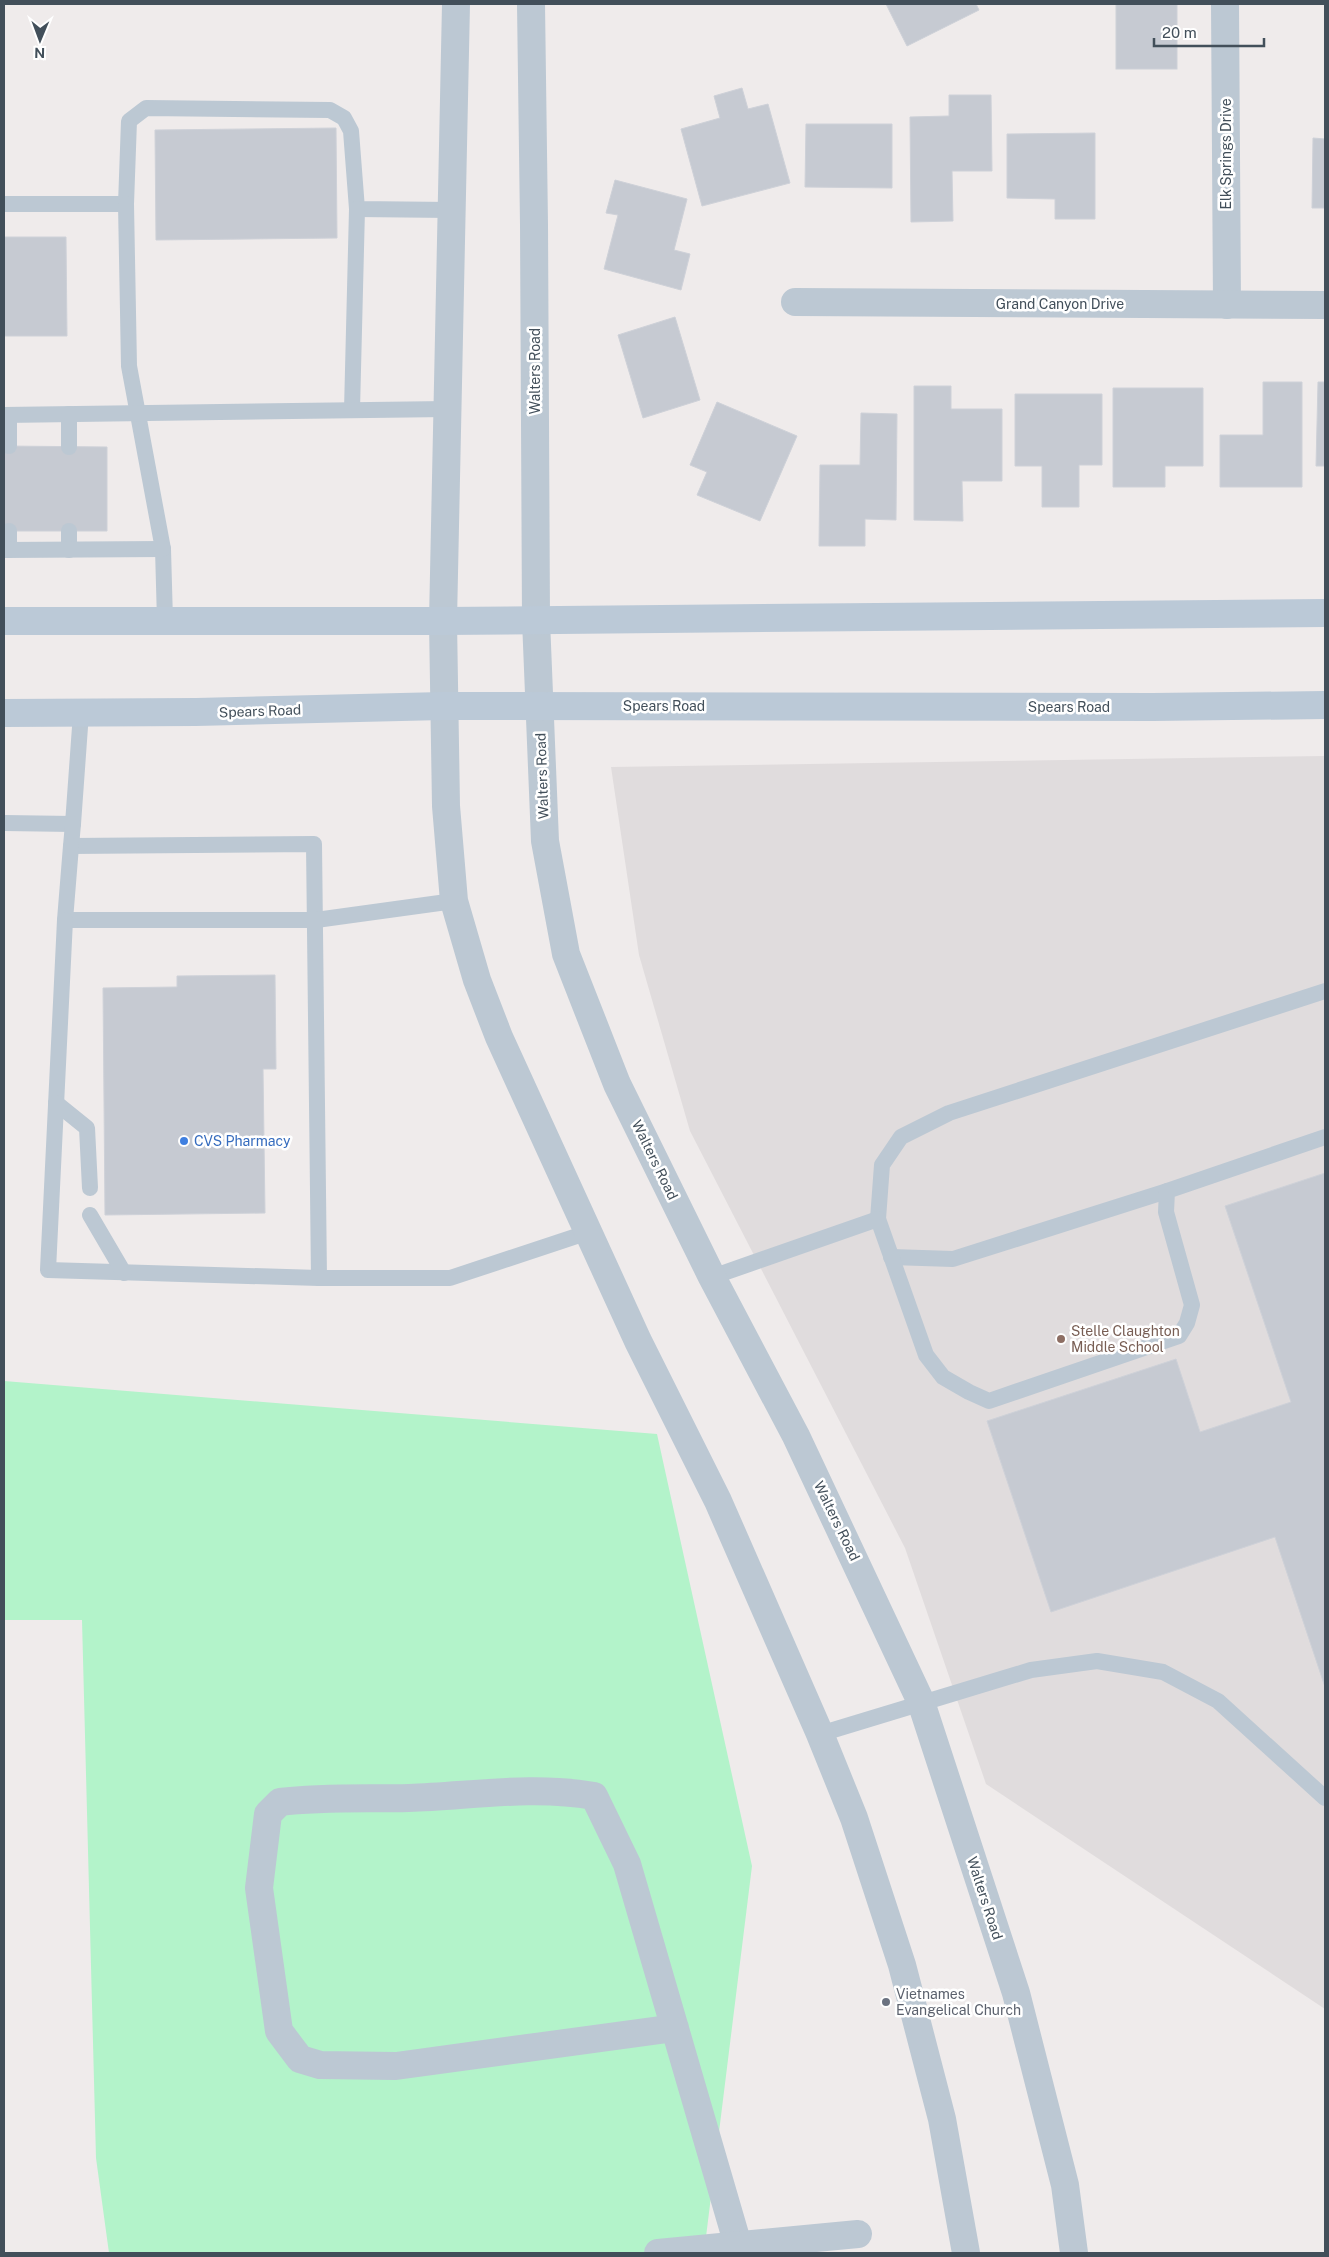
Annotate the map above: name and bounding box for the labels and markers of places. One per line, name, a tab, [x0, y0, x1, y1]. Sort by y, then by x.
place label: CVS Pharmacy	[194, 1133, 291, 1149]
marker: CVS Pharmacy	[178, 1135, 190, 1147]
place label: Stelle Claughton Middle School	[1071, 1323, 1180, 1355]
marker: Stelle Claughton Middle School	[1055, 1333, 1067, 1345]
place label: Vietnames Evangelical Church	[896, 1986, 1021, 2018]
marker: Vietnames Evangelical Church	[880, 1996, 892, 2008]

